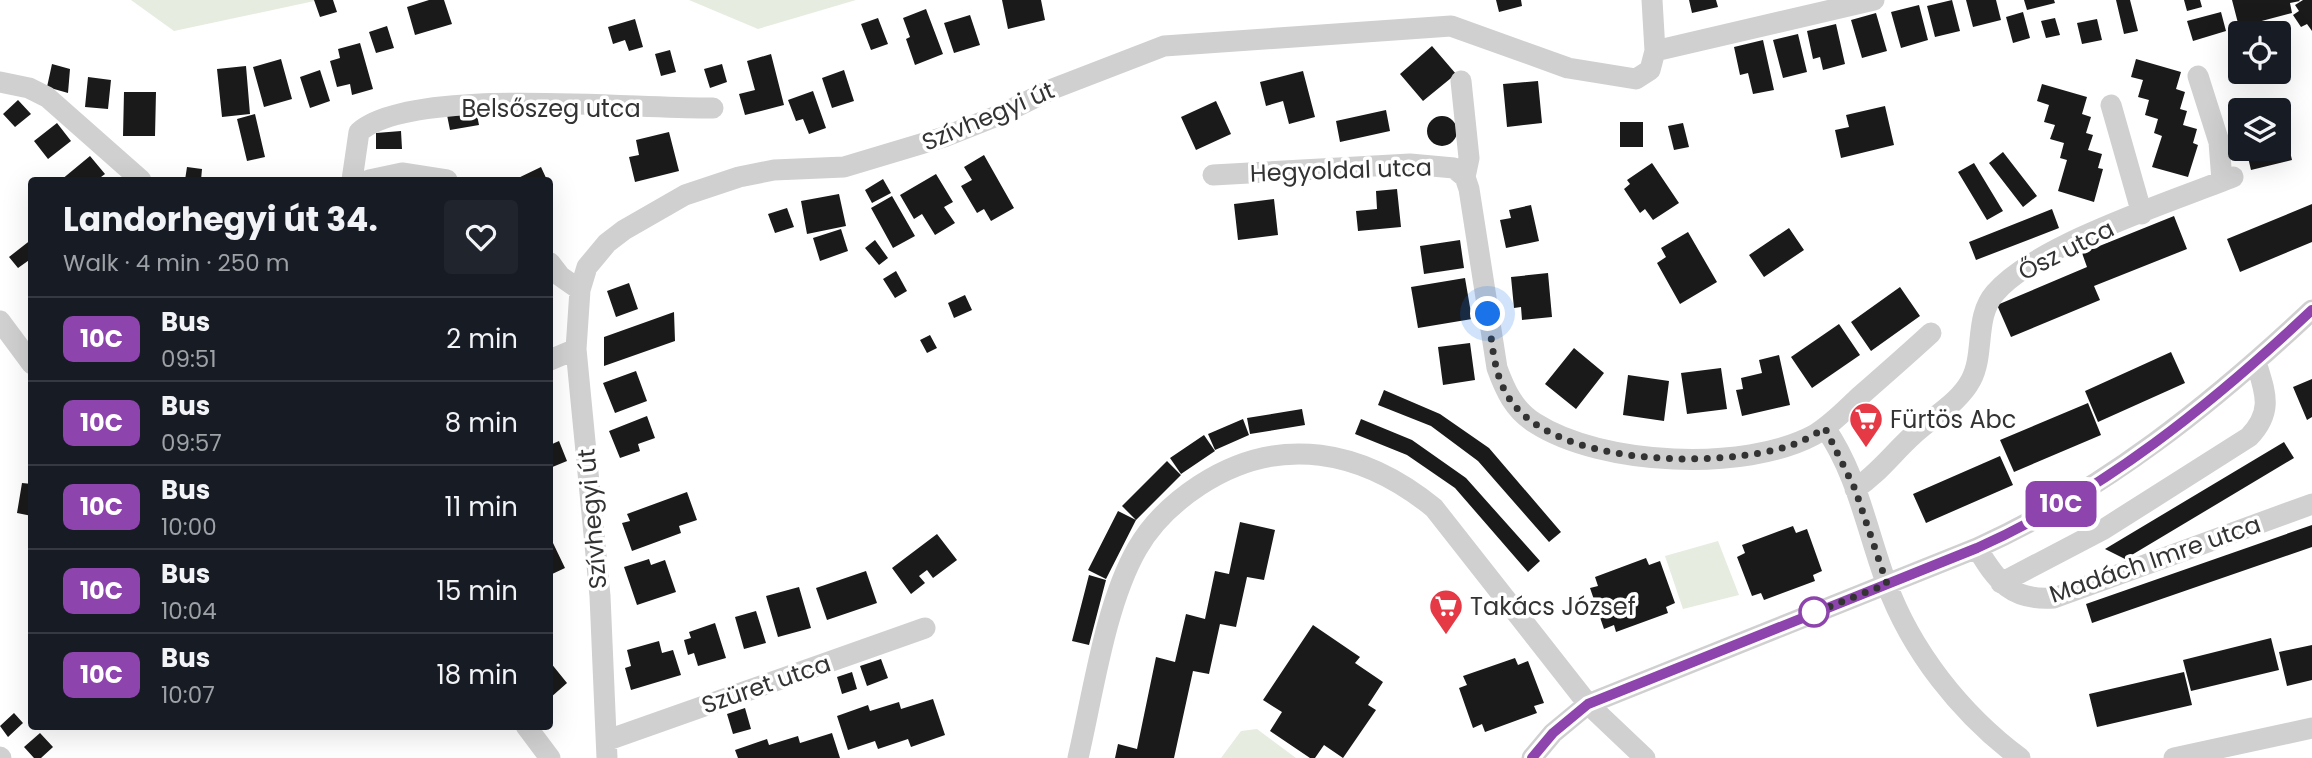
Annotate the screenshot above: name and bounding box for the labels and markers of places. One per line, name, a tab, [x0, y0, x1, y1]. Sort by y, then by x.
supermarket icon: Fürtös Abc	[1847, 400, 1885, 449]
place label: Fürtös Abc	[1890, 403, 2016, 436]
supermarket icon: Takács József	[1427, 587, 1465, 636]
place label: Takács József	[1470, 590, 1636, 623]
unlabelled marker	[1799, 597, 1829, 627]

